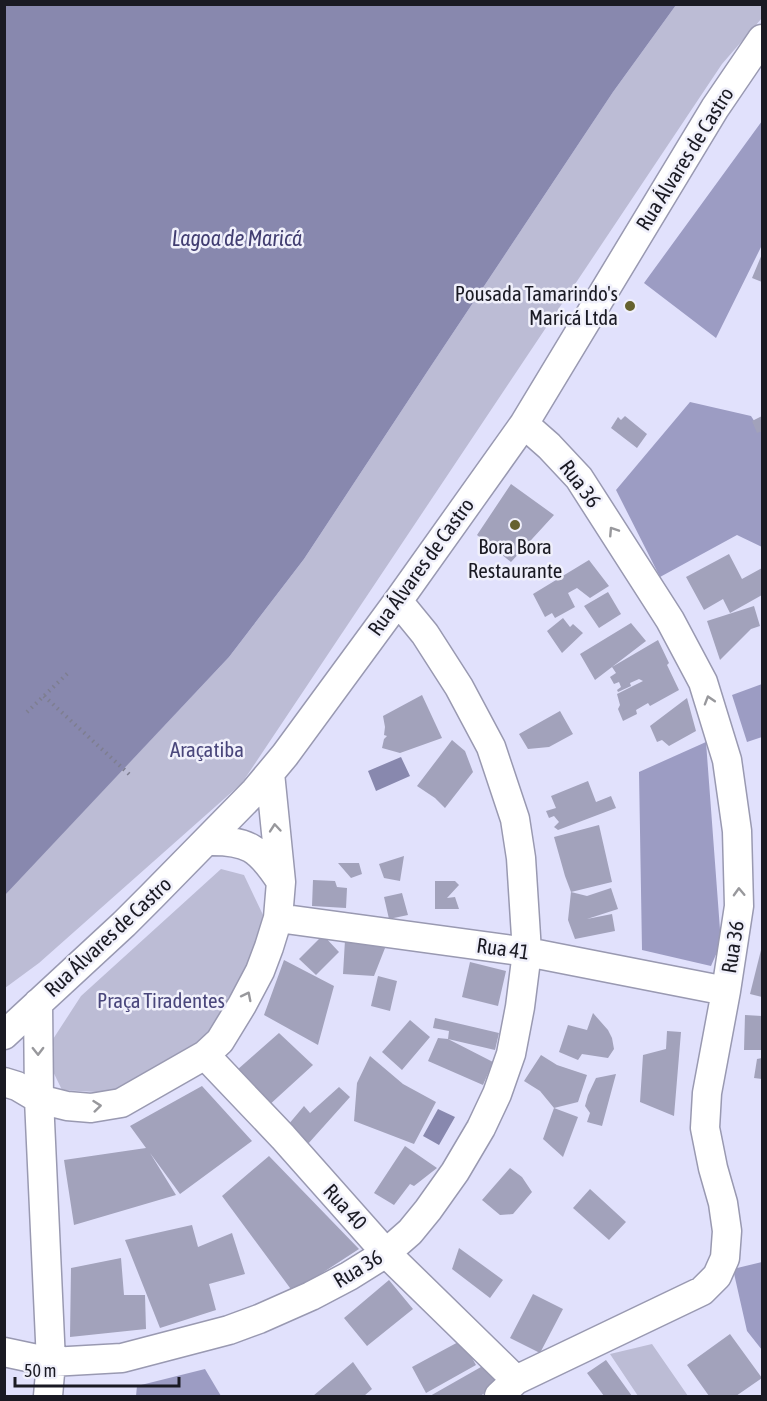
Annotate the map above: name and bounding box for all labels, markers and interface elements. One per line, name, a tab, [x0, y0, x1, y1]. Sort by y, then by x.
street label: Rua Álvares de Castro	[630, 82, 738, 234]
water label: Lagoa de Maricá	[172, 225, 302, 251]
place label: Pousada Tamarindo's Maricá Ltda	[455, 281, 618, 329]
marker: Pousada Tamarindo's Maricá Ltda	[623, 299, 637, 313]
street label: Rua 36	[555, 455, 606, 512]
street label: Rua Álvares de Castro	[362, 493, 478, 640]
marker: Bora Bora Restaurante	[508, 518, 522, 532]
one-way arrow	[609, 527, 620, 538]
place label: Bora Bora Restaurante	[468, 534, 562, 582]
one-way arrow	[704, 695, 716, 706]
park label: Araçatiba	[170, 737, 244, 761]
one-way arrow	[269, 823, 282, 832]
street label: Rua Álvares de Castro	[39, 871, 176, 1001]
one-way arrow	[733, 887, 745, 896]
street label: Rua 36	[716, 919, 748, 975]
street label: Rua 41	[475, 932, 531, 964]
park label: Praça Tiradentes	[97, 988, 225, 1012]
one-way arrow	[240, 991, 252, 1002]
one-way arrow	[32, 1047, 45, 1056]
one-way arrow	[92, 1100, 101, 1113]
street label: Rua 40	[319, 1179, 372, 1234]
street label: Rua 36	[329, 1244, 386, 1292]
scale bar	[15, 1350, 178, 1388]
text: 50 m	[24, 1360, 56, 1381]

